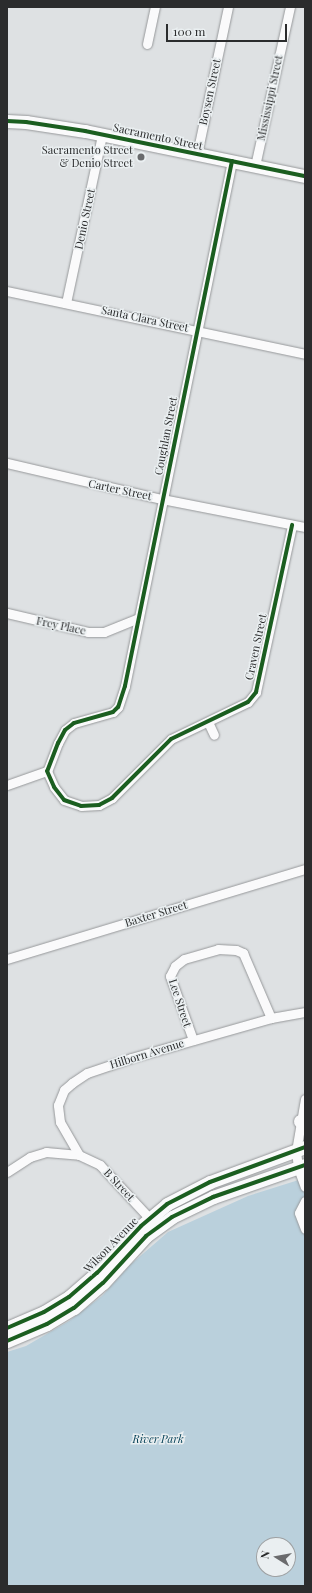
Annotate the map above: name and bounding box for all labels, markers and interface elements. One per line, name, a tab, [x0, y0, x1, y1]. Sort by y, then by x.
scale bar	[168, 16, 289, 42]
text: 100 m	[173, 23, 205, 39]
street label: Mississippi Street	[254, 54, 286, 142]
street label: Boysen Street	[197, 58, 223, 126]
street label: Sacramento Street	[112, 121, 204, 153]
place label: Sacramento Street & Denio Street	[42, 144, 133, 170]
marker: Sacramento Street & Denio Street	[136, 152, 146, 162]
street label: Denio Street	[72, 187, 98, 251]
street label: Santa Clara Street	[100, 303, 190, 335]
street label: Coughlan Street	[152, 396, 180, 476]
street label: Carter Street	[87, 477, 153, 503]
street label: Craven Street	[243, 613, 269, 681]
street label: Frey Place	[35, 614, 87, 638]
street label: Baxter Street	[123, 898, 189, 930]
street label: Lee Street	[166, 977, 194, 1029]
street label: Hilborn Avenue	[108, 1036, 186, 1072]
street label: B Street	[101, 1166, 137, 1204]
street label: Wilson Avenue	[81, 1214, 141, 1276]
park label: River Park	[132, 1432, 184, 1446]
north arrow	[256, 1537, 296, 1577]
text: N	[257, 1549, 273, 1560]

